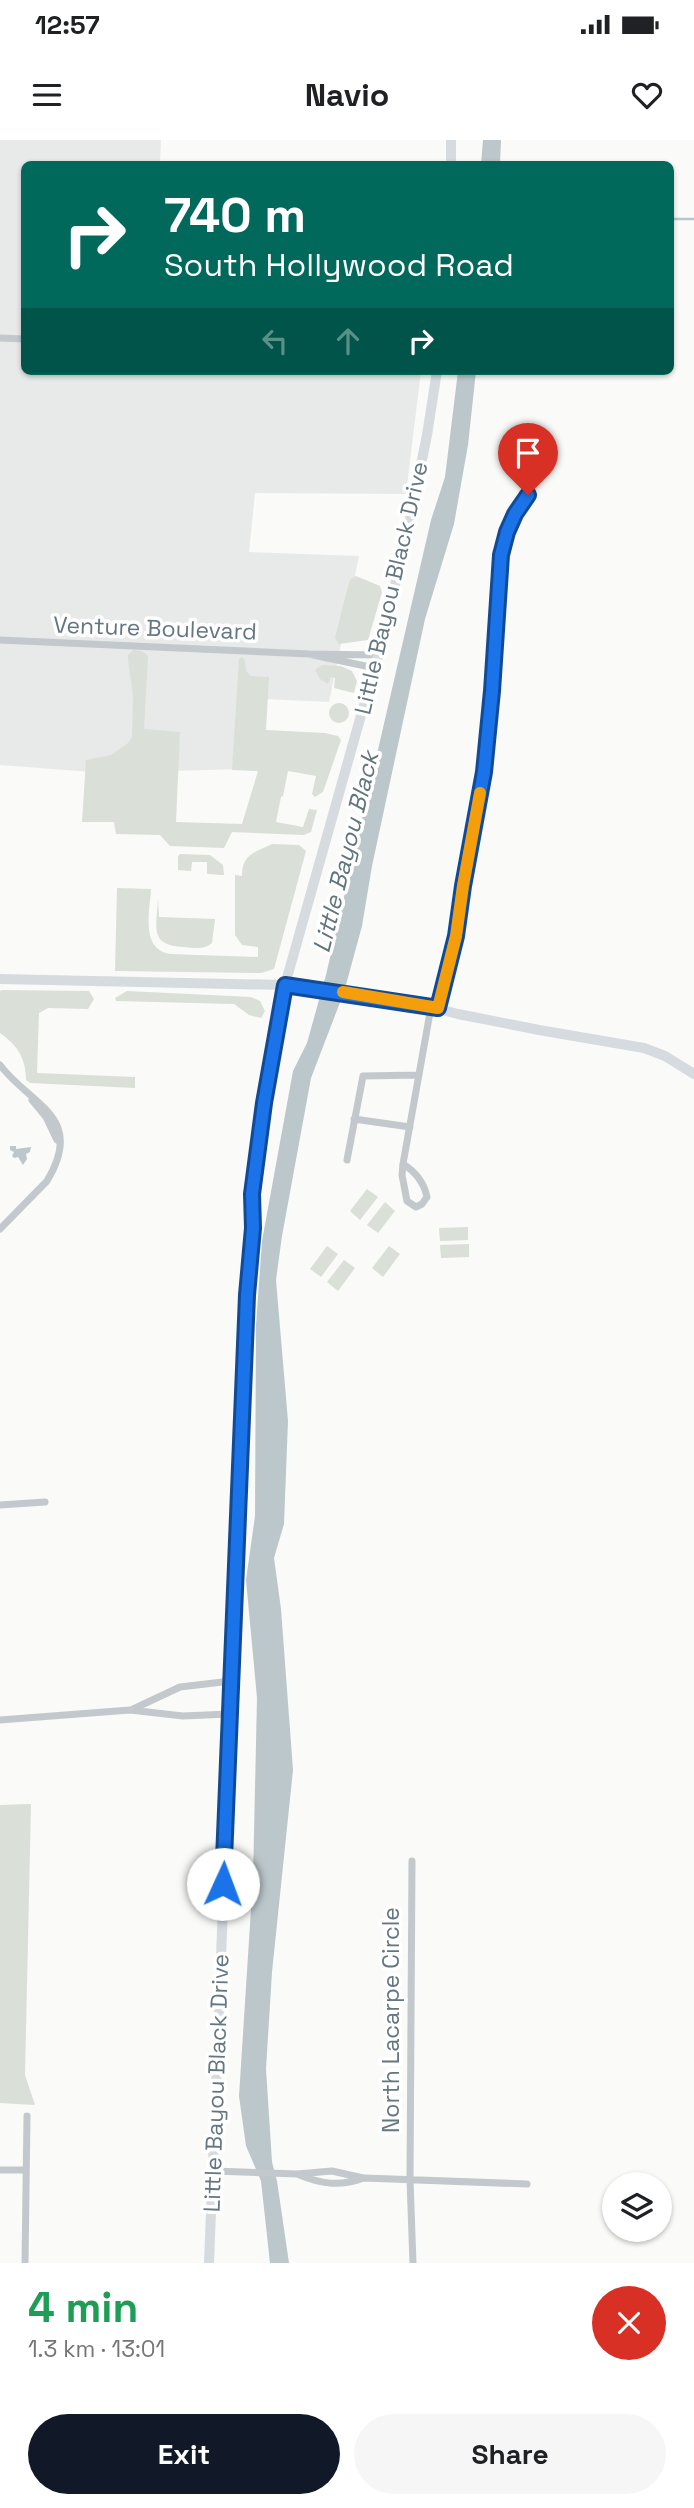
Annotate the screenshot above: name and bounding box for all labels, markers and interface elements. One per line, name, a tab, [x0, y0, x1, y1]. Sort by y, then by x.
text: 12:57	[35, 8, 100, 42]
text: Navio	[305, 75, 389, 115]
icon: menu	[28, 76, 66, 114]
icon: heart	[628, 76, 666, 114]
text: 740 m	[164, 184, 306, 246]
icon: right	[49, 189, 140, 280]
text: South Hollywood Road	[164, 245, 514, 285]
icon: left	[256, 322, 294, 360]
icon: ahead	[329, 322, 367, 360]
icon: right	[402, 322, 440, 360]
pin	[498, 423, 558, 495]
icon: arrive	[509, 434, 547, 472]
street label: Little Bayou Black Drive	[347, 459, 435, 717]
street label: Venture Boulevard	[53, 609, 257, 647]
water label: Little Bayou Black	[306, 745, 386, 956]
position arrow	[186, 1847, 260, 1921]
street label: North Lacarpe Circle	[376, 1907, 406, 2133]
street label: Little Bayou Black Drive	[196, 1953, 236, 2213]
map controls	[602, 2172, 672, 2242]
button: layers	[602, 2172, 672, 2242]
text: 4 min	[28, 2281, 138, 2334]
button: close	[592, 2286, 666, 2360]
text: 1.3 km · 13:01	[28, 2334, 165, 2364]
button: Exit	[28, 2414, 340, 2494]
button: Share	[354, 2414, 666, 2494]

